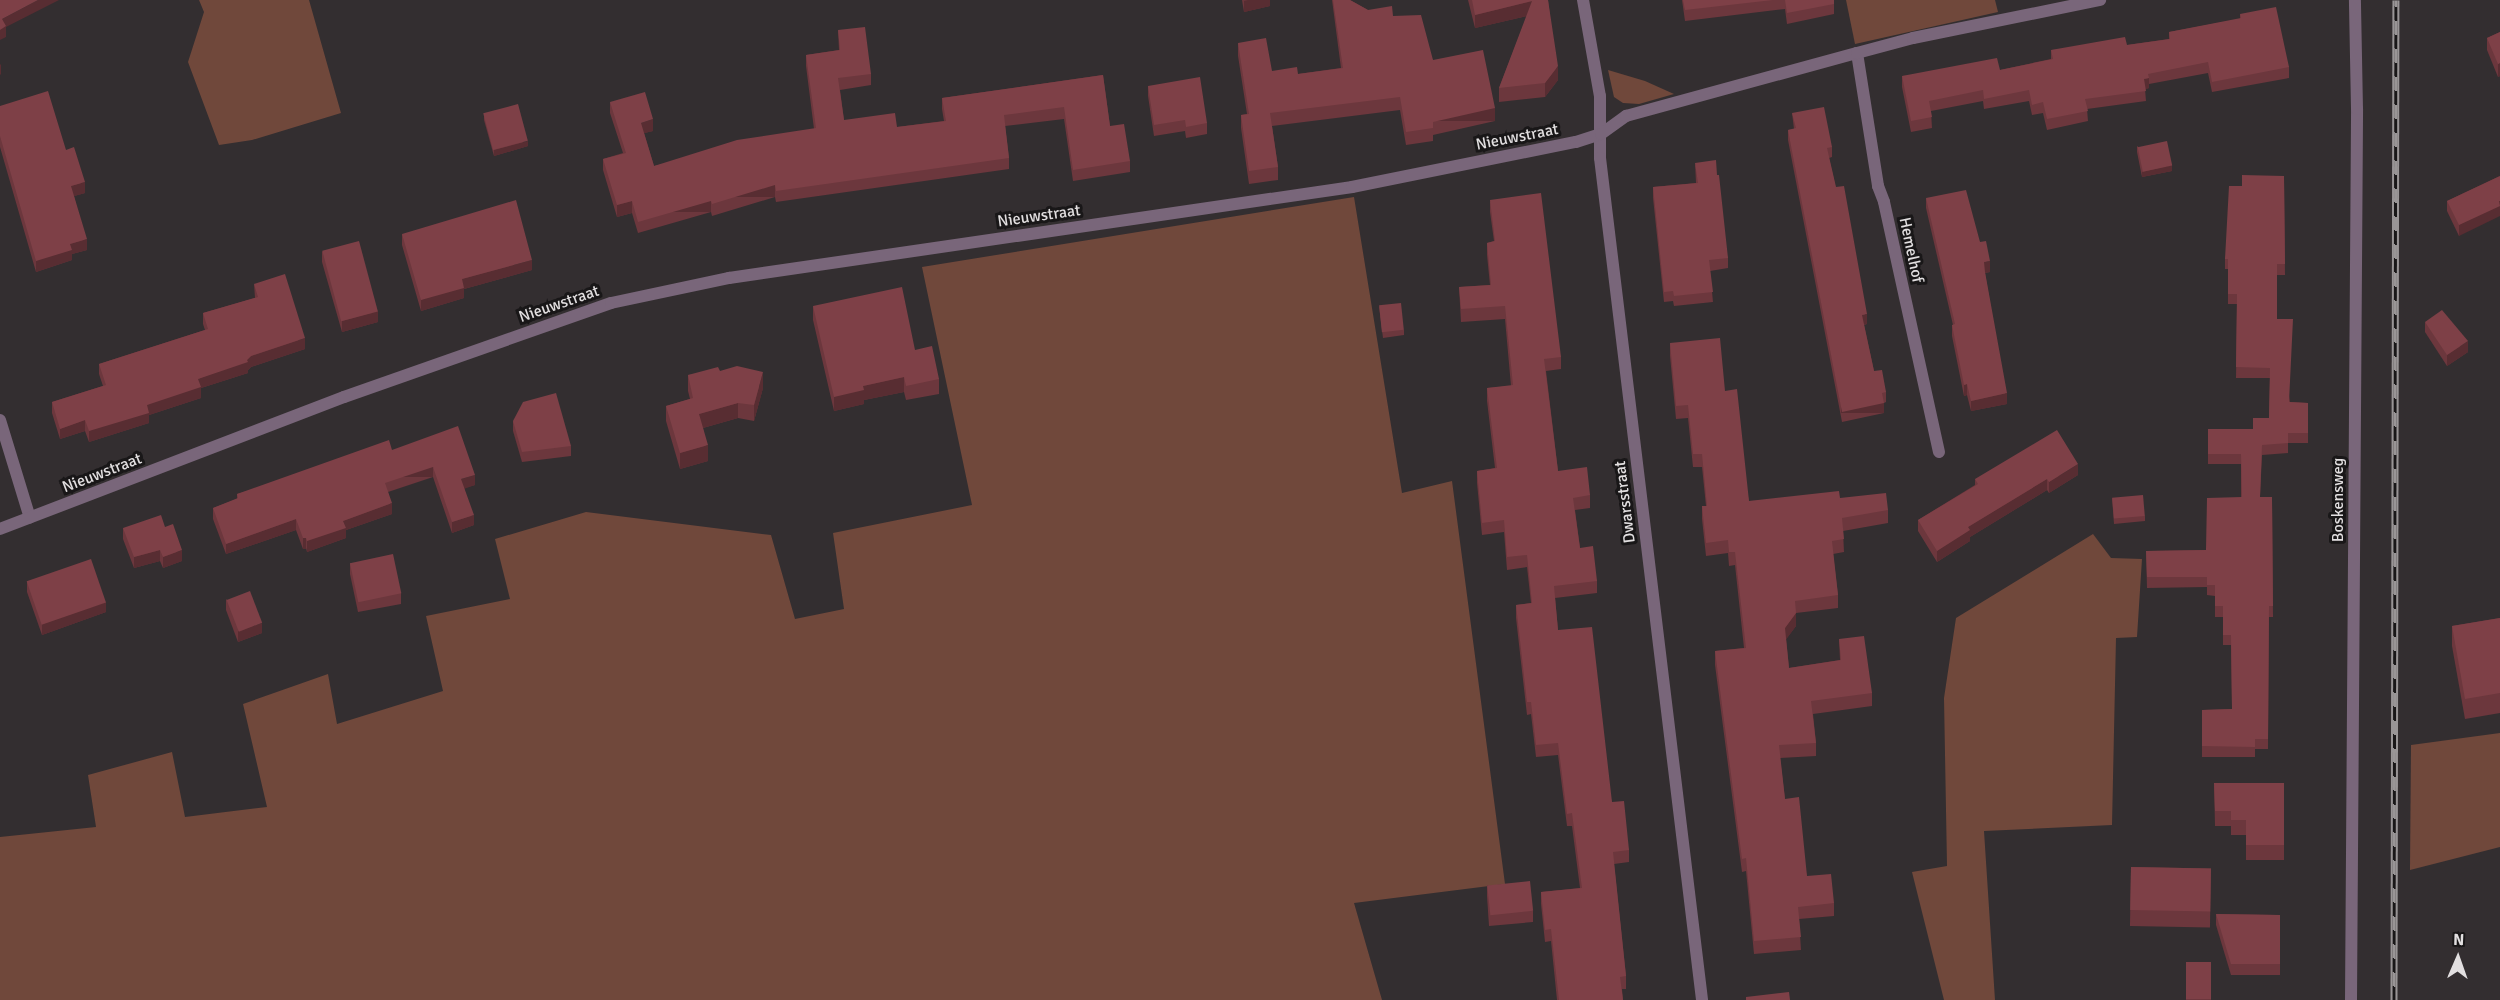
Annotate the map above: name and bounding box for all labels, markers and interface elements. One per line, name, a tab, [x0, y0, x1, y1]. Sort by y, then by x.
street label: Nieuwstraat	[1474, 120, 1560, 154]
street label: Nieuwstraat	[996, 201, 1082, 231]
street label: Hemelhof	[1895, 215, 1927, 285]
street label: Nieuwstraat	[516, 281, 602, 327]
street label: Nieuwstraat	[60, 449, 144, 497]
street label: Boskensweg	[2328, 458, 2348, 542]
street label: Dwarsstraat	[1610, 460, 1640, 544]
north arrow	[2428, 928, 2488, 988]
text: N	[2453, 930, 2465, 950]

